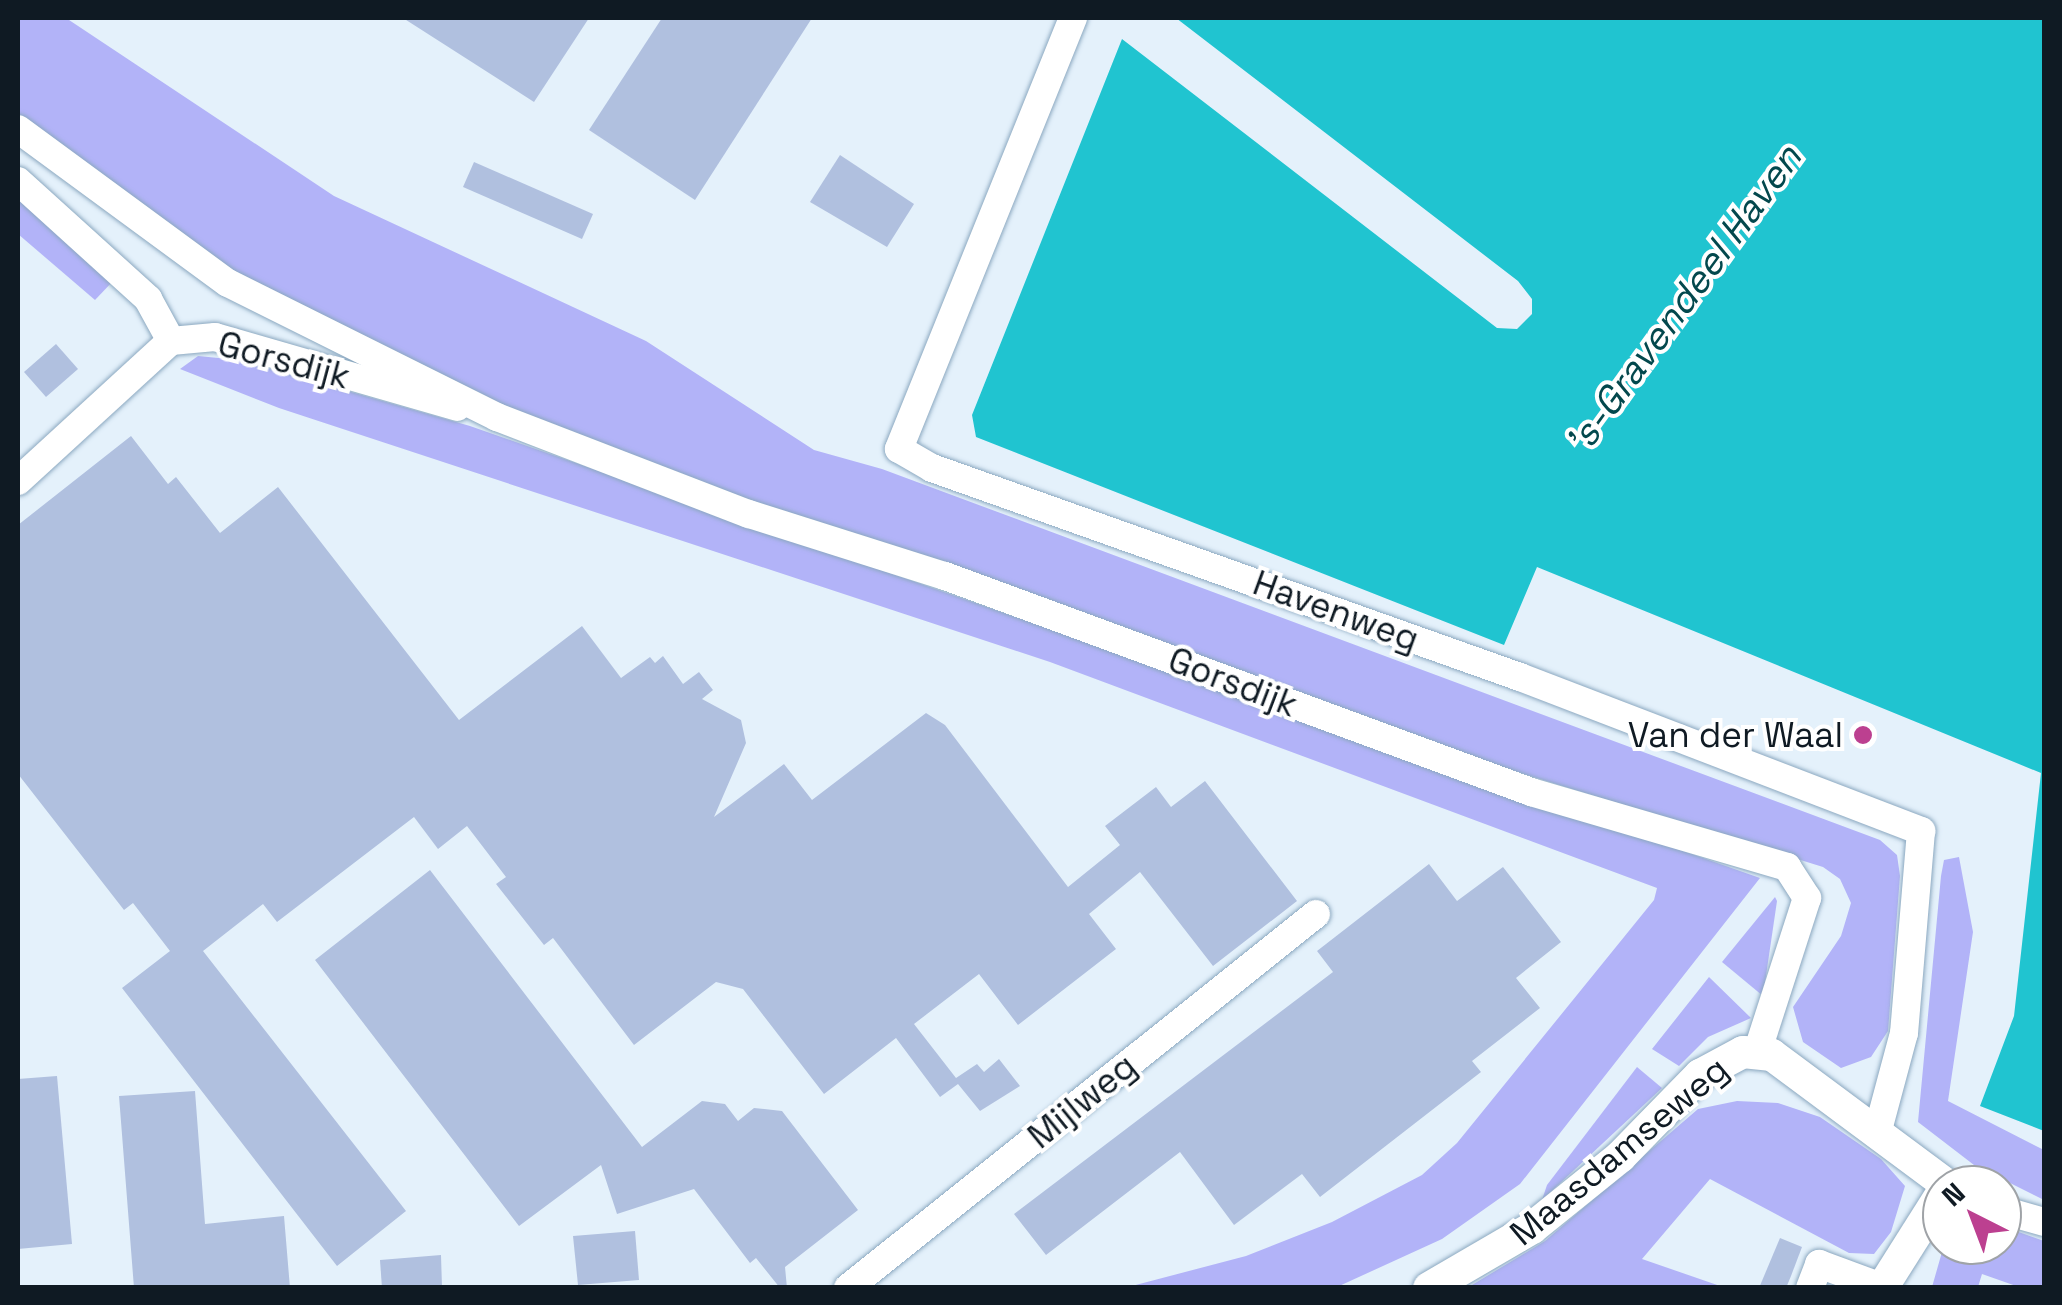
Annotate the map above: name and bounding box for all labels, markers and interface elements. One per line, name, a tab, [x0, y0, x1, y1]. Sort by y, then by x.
water label: 's-Gravendeel Haven	[1556, 136, 1812, 464]
street label: Gorsdijk	[214, 322, 354, 398]
street label: Havenweg	[1247, 562, 1425, 660]
street label: Gorsdijk	[1163, 638, 1303, 726]
place label: Van der Waal	[1627, 714, 1843, 756]
marker: Van der Waal	[1852, 724, 1874, 746]
street label: Mijlweg	[1019, 1045, 1145, 1157]
street label: Maasdamseweg	[1502, 1048, 1736, 1254]
north arrow	[1922, 1165, 2022, 1265]
text: N	[1934, 1175, 1972, 1214]

